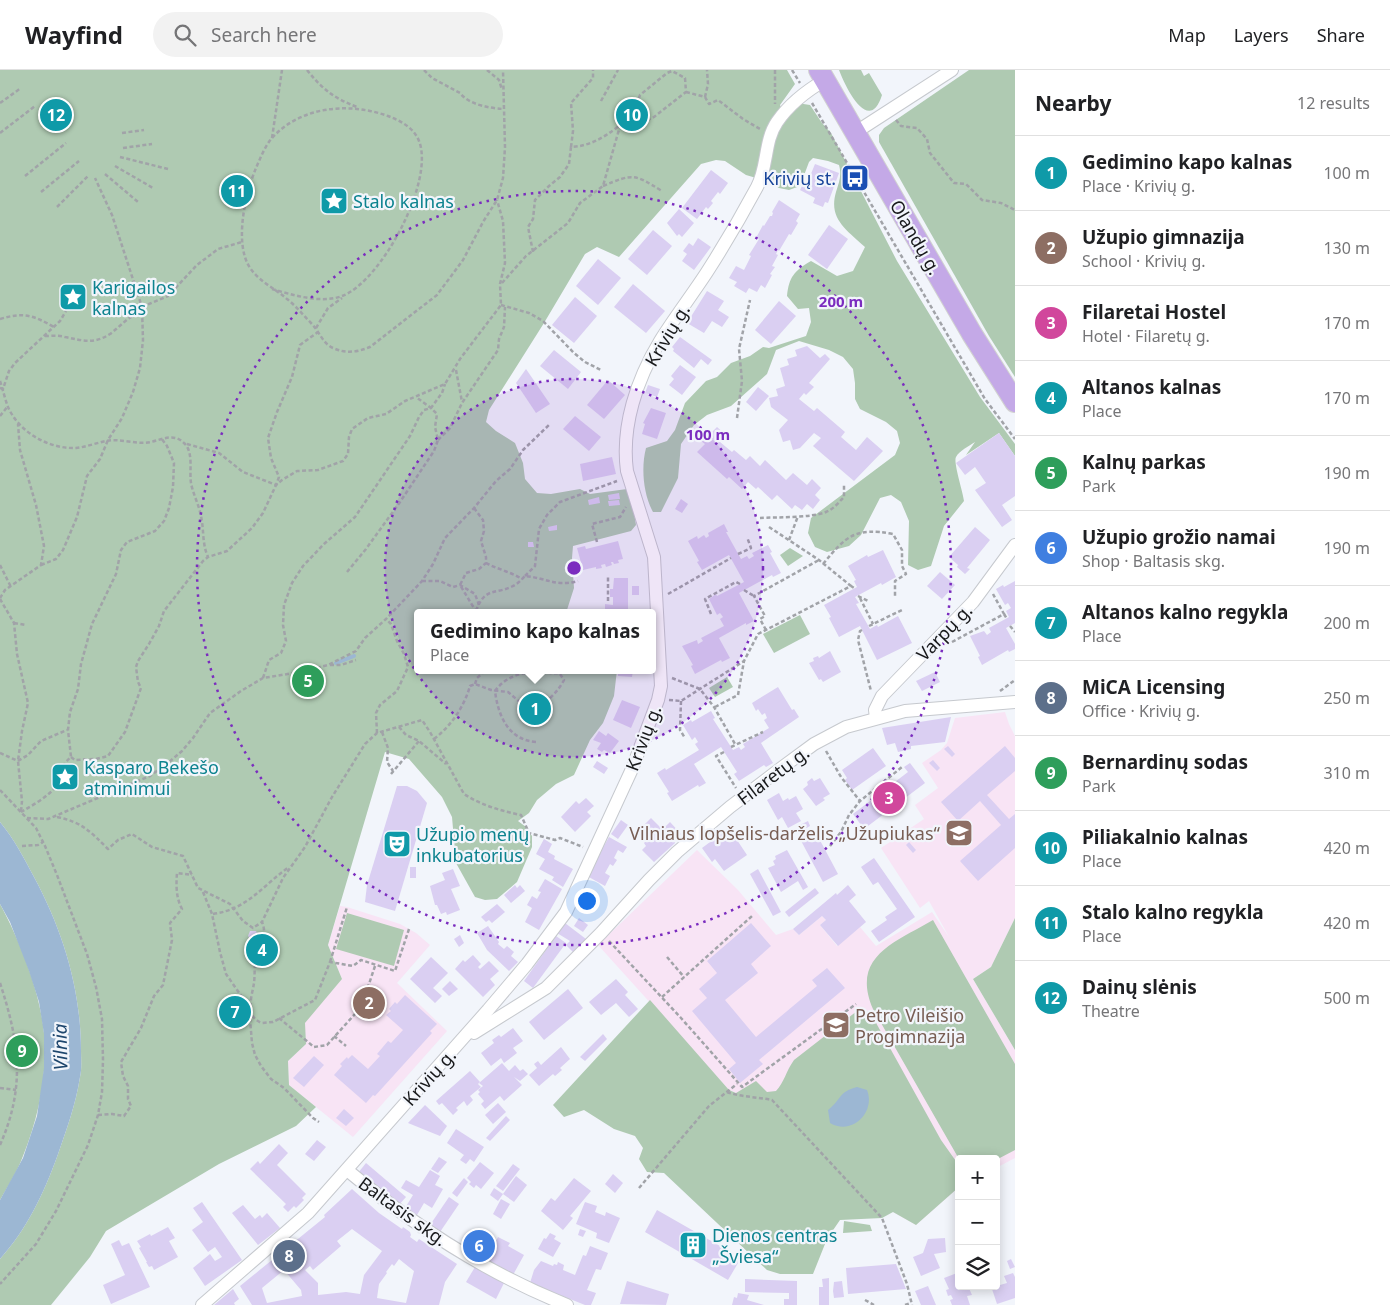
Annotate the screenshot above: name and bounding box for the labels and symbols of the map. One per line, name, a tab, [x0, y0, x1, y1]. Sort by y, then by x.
pin: 12	[40, 96, 72, 134]
pin: 10	[616, 96, 648, 134]
bus stop icon: Krivių st.	[840, 163, 870, 193]
place label: Krivių st.	[763, 166, 836, 190]
pin: 11	[221, 172, 253, 210]
place icon: Stalo kalnas	[319, 186, 349, 216]
place label: Stalo kalnas	[353, 189, 454, 213]
street label: Olandų g.	[885, 195, 947, 279]
place label: Karigailos kalnas	[92, 275, 175, 320]
place icon: Karigailos kalnas	[58, 282, 88, 312]
text: 200 m	[819, 291, 863, 311]
street label: Krivių g.	[639, 299, 695, 371]
text: 100 m	[686, 424, 730, 444]
centre of rings	[565, 559, 583, 577]
street label: Varpų g.	[911, 598, 977, 666]
pin: 5	[292, 662, 324, 700]
pin: 1	[519, 690, 551, 728]
street label: Krivių g.	[619, 702, 667, 774]
street label: Filaretų g.	[732, 740, 814, 810]
place label: Kasparo Bekešo atminimui	[84, 755, 219, 800]
place icon: Kasparo Bekešo atminimui	[50, 762, 80, 792]
pin: 3	[873, 779, 905, 817]
school or university icon: Vilniaus lopšelis-darželis „Užupiukas“	[944, 818, 974, 848]
place label: Vilniaus lopšelis-darželis „Užupiukas“	[629, 821, 941, 845]
place label: Užupio menų inkubatorius	[416, 822, 529, 867]
theatre icon: Užupio menų inkubatorius	[382, 829, 412, 859]
your location	[574, 888, 600, 914]
pin: 4	[246, 931, 278, 969]
pin: 2	[353, 984, 385, 1022]
pin: 7	[219, 993, 251, 1031]
place label: Petro Vileišio Progimnazija	[855, 1003, 965, 1048]
school or university icon: Petro Vileišio Progimnazija	[821, 1010, 851, 1040]
water label: Vilnia	[47, 1023, 73, 1071]
pin: 9	[6, 1032, 38, 1070]
street label: Krivių g.	[397, 1043, 461, 1111]
street label: Baltasis skg.	[354, 1171, 452, 1251]
place label: Dienos centras „Šviesa“	[712, 1223, 837, 1268]
pin: 6	[463, 1227, 495, 1265]
building icon: Dienos centras „Šviesa“	[678, 1230, 708, 1260]
pin: 8	[273, 1237, 305, 1275]

